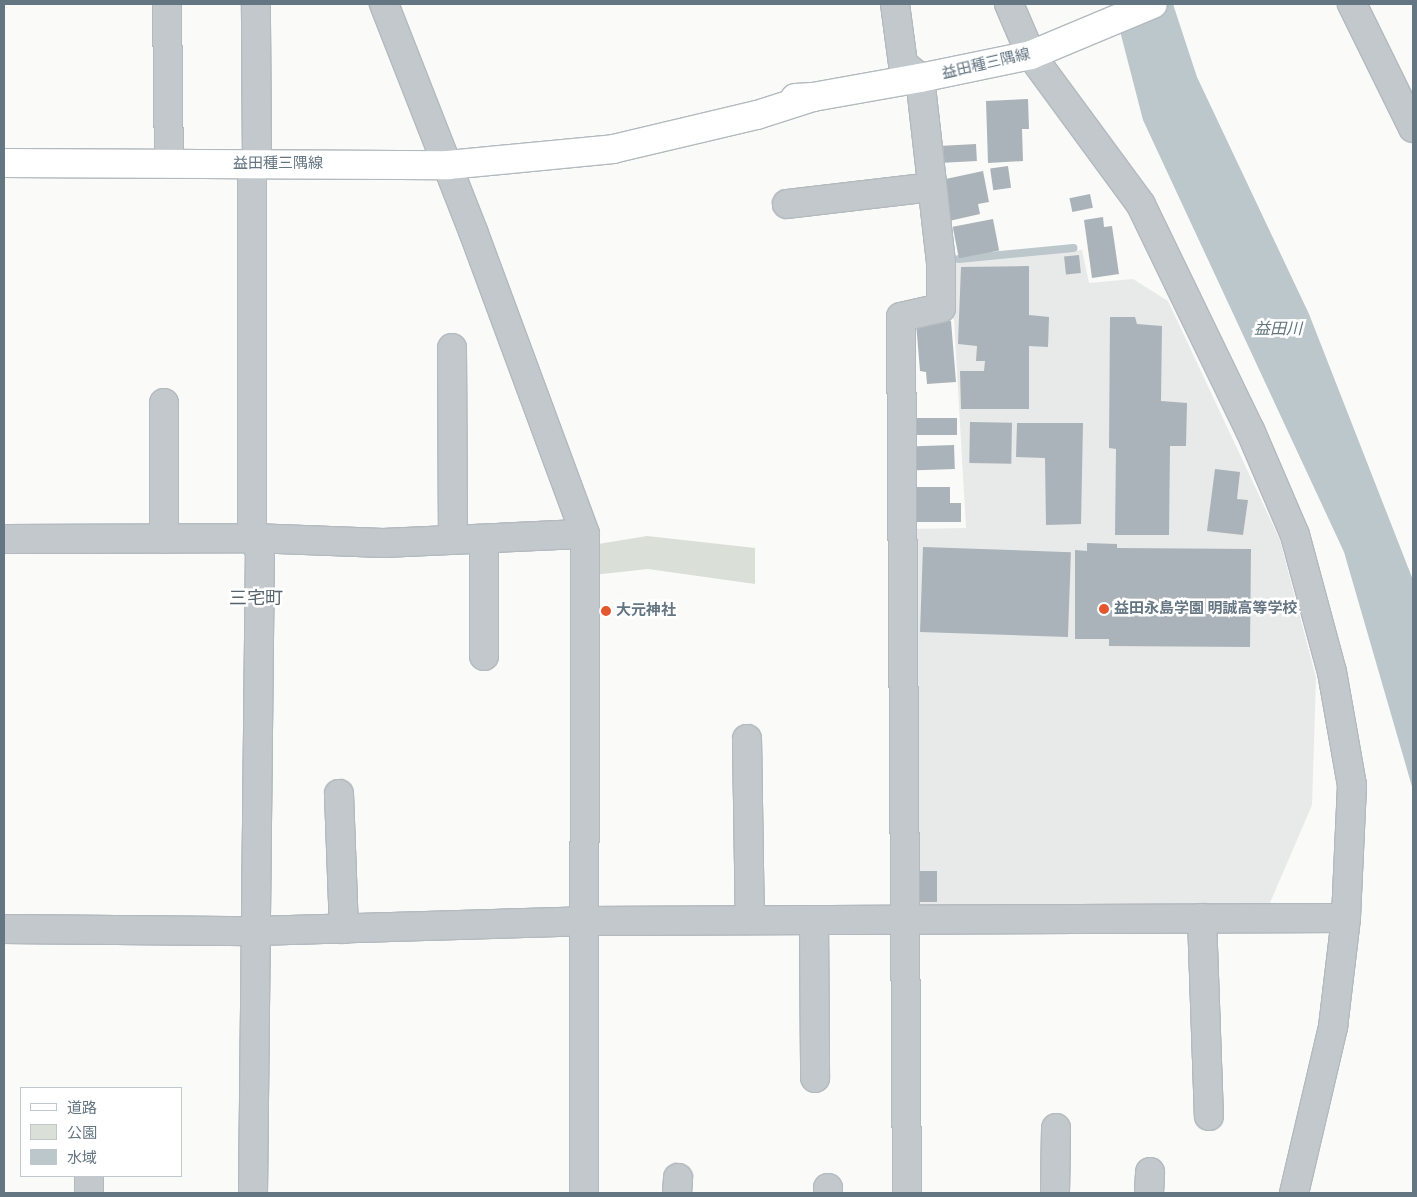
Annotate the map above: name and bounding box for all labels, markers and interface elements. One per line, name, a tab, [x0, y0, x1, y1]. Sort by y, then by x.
street label: 益田種三隅線	[940, 45, 1032, 83]
street label: 益田種三隅線	[233, 155, 323, 173]
water label: 益田川	[1254, 319, 1302, 339]
district label: 三宅町	[229, 587, 283, 609]
place label: 益田永島学園 明誠高等学校	[1114, 600, 1298, 618]
place label: 大元神社	[616, 602, 676, 620]
marker: 益田永島学園 明誠高等学校	[1098, 603, 1110, 615]
marker: 大元神社	[600, 605, 612, 617]
legend	[20, 1087, 182, 1177]
text: 道路	[67, 1099, 97, 1117]
text: 公園	[67, 1124, 97, 1142]
text: 水域	[67, 1149, 97, 1167]

